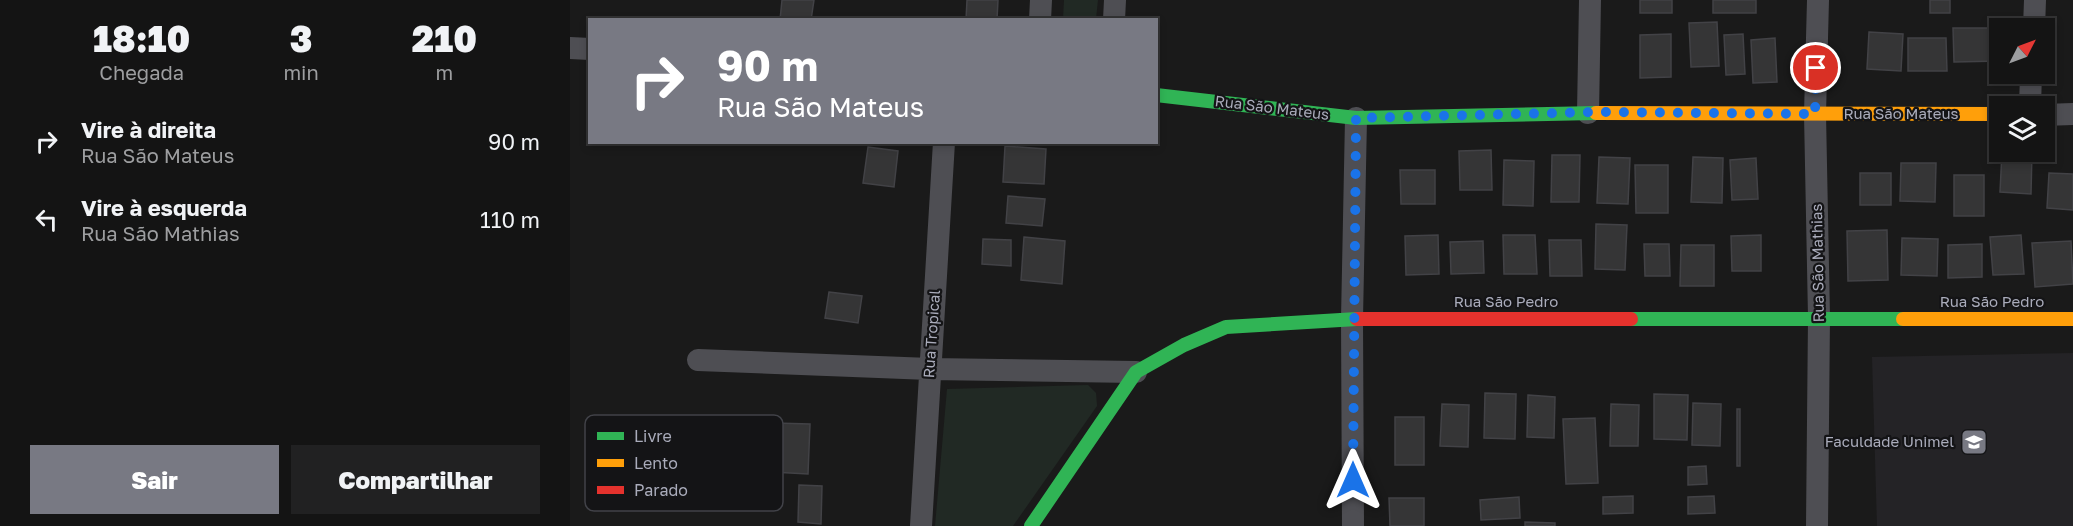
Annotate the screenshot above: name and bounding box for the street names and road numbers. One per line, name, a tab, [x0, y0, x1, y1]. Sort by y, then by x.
street label: Rua São Mateus	[1214, 91, 1330, 123]
street label: Rua São Mateus	[1844, 104, 1959, 122]
street label: Rua São Mathias	[1807, 203, 1827, 323]
street label: Rua Tropical	[919, 289, 943, 379]
street label: Rua São Pedro	[1454, 292, 1558, 310]
street label: Rua São Pedro	[1940, 292, 2044, 310]

